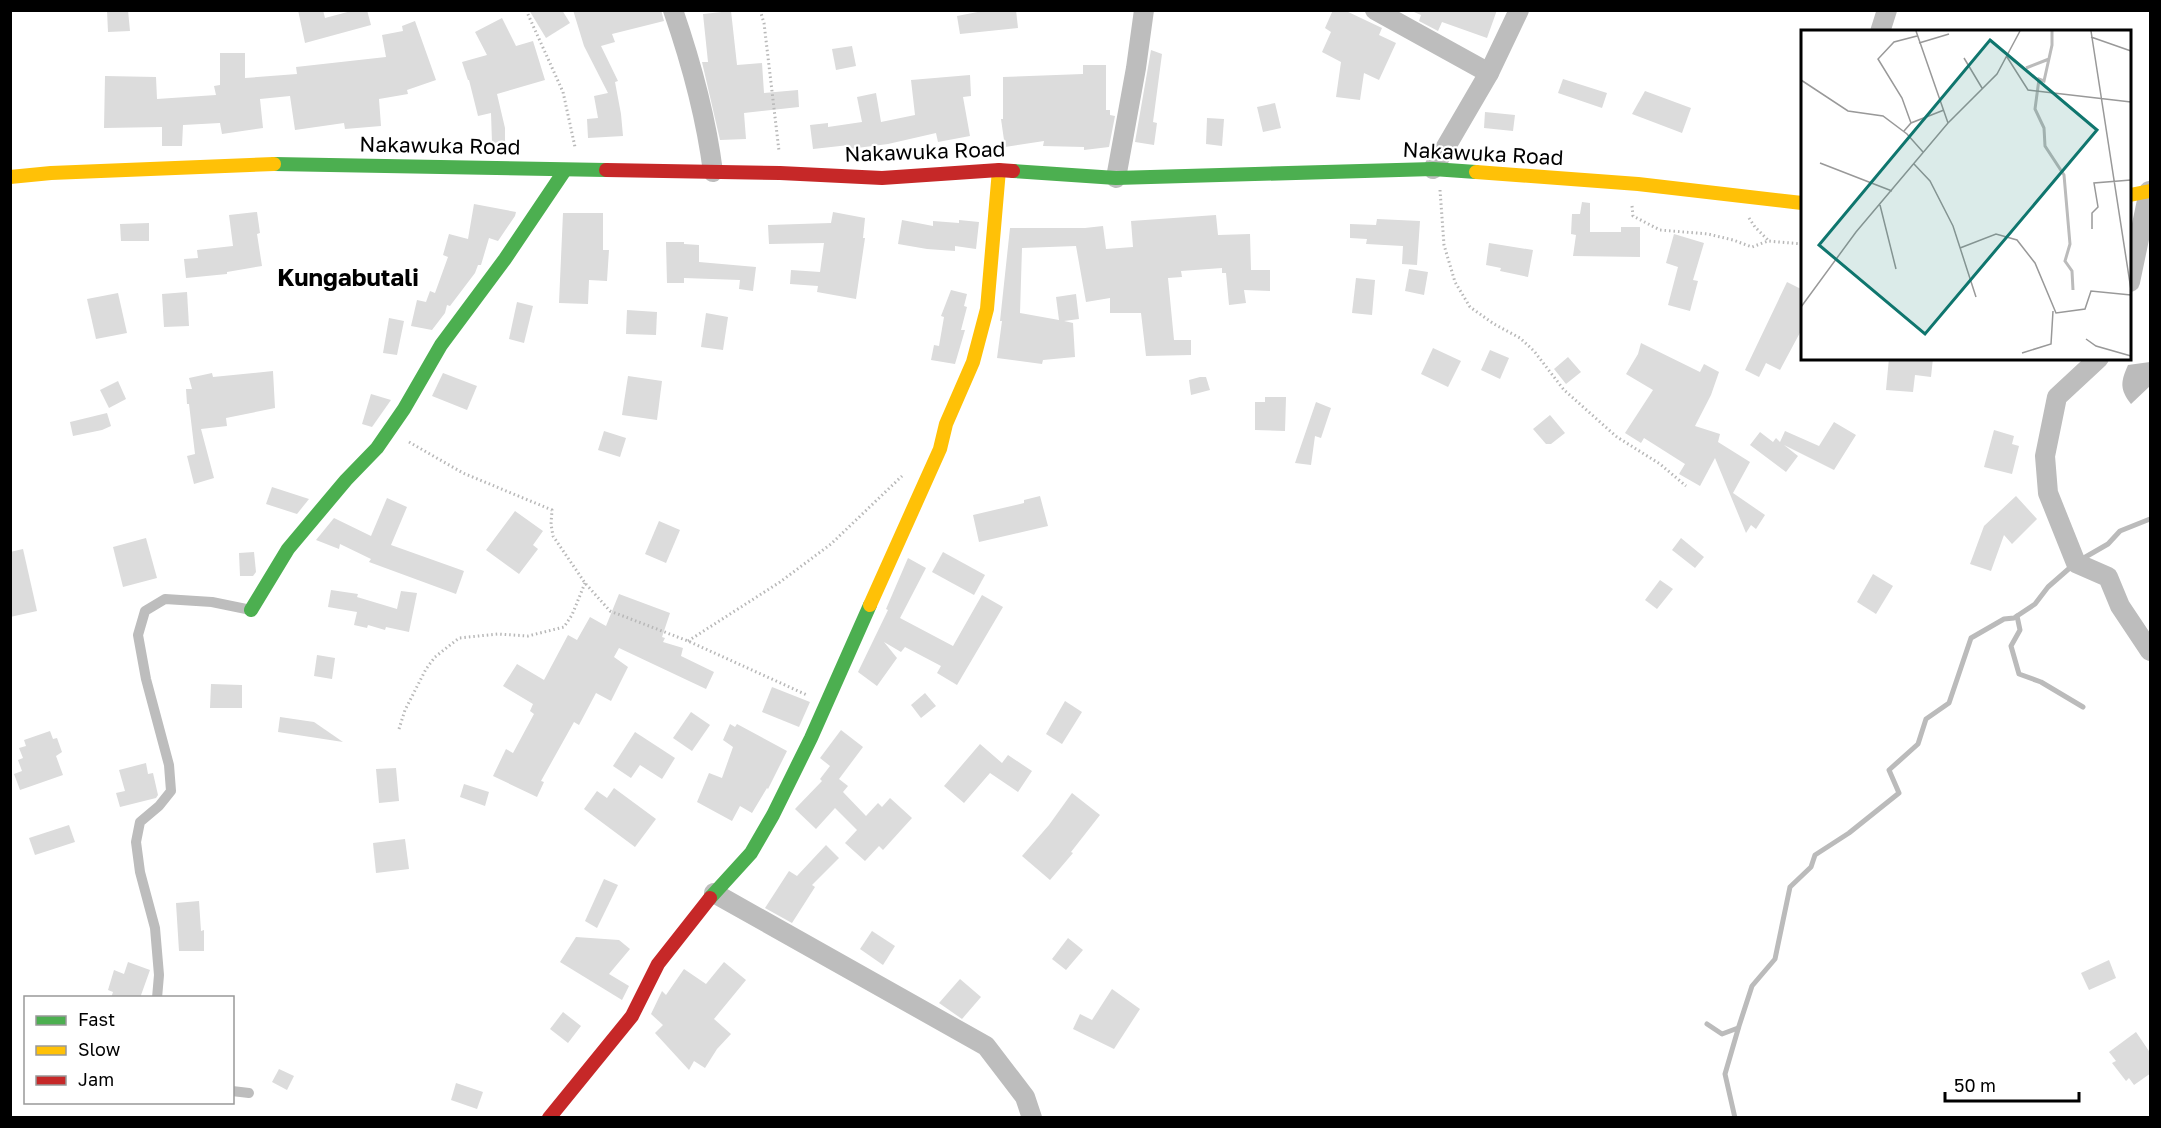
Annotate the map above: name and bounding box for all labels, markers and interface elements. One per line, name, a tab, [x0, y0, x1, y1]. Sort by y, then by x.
inset map	[1801, 30, 2131, 360]
street label: Nakawuka Road	[359, 131, 521, 159]
street label: Nakawuka Road	[844, 135, 1006, 167]
street label: Nakawuka Road	[1402, 136, 1564, 170]
district label: Kungabutali	[277, 262, 419, 291]
legend	[24, 996, 234, 1104]
text: Fast	[78, 1008, 115, 1030]
text: Slow	[78, 1038, 121, 1060]
scale bar	[1945, 1065, 2078, 1103]
text: Jam	[78, 1068, 114, 1090]
text: 50 m	[1954, 1074, 1996, 1096]

